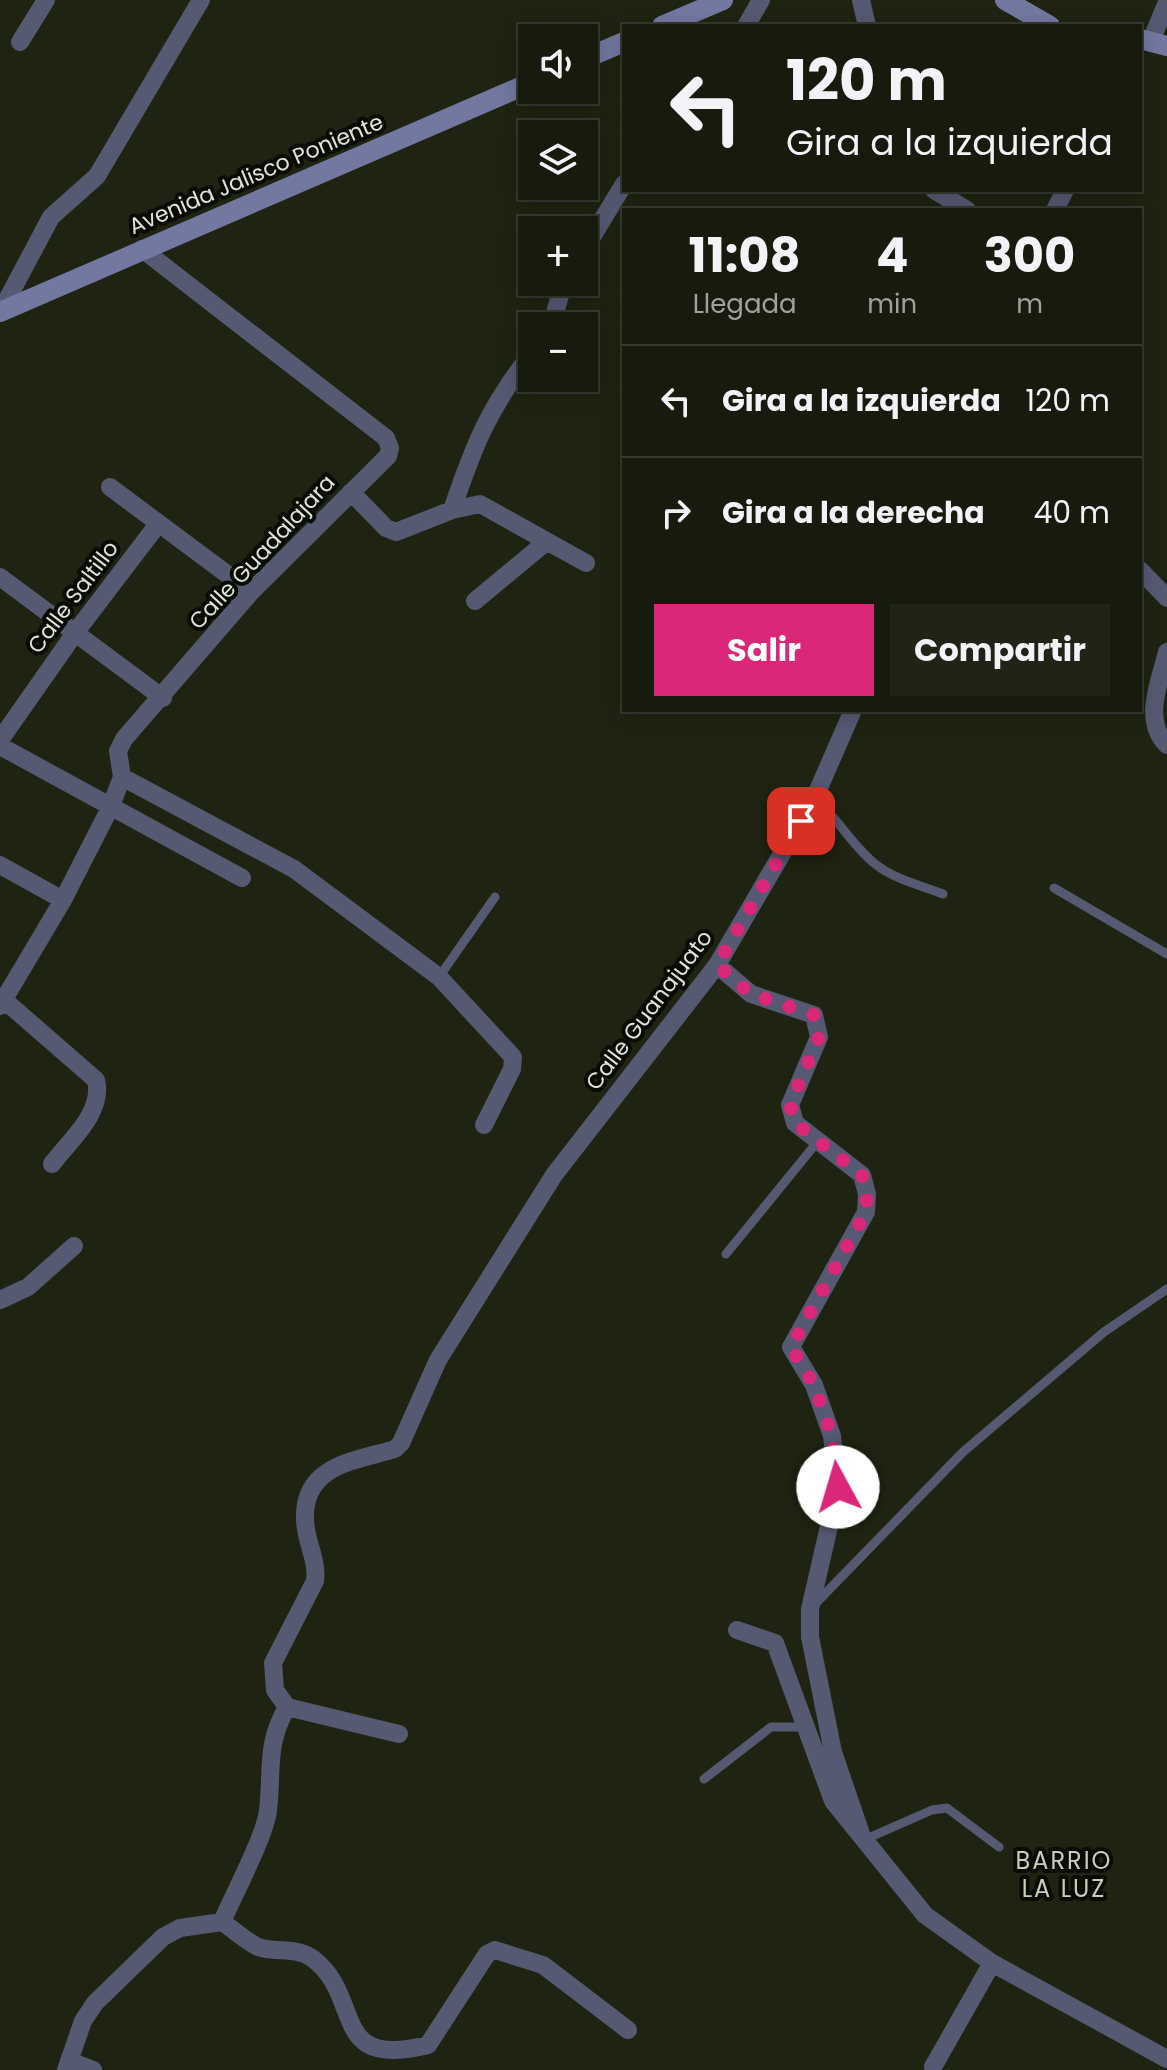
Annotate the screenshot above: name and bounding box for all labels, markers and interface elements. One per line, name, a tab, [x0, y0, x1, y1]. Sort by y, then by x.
map controls	[518, 24, 598, 392]
button: sound	[518, 24, 598, 104]
text: 120 m	[786, 41, 947, 120]
icon: left	[654, 56, 758, 160]
street label: Avenida Jalisco Poniente	[124, 106, 388, 242]
text: Gira a la izquierda	[786, 117, 1113, 168]
button: layers	[518, 120, 598, 200]
button: +	[518, 216, 598, 296]
text: 11:08	[689, 222, 801, 289]
text: 4	[876, 222, 908, 289]
text: 300	[984, 222, 1075, 289]
text: Llegada	[693, 286, 797, 322]
text: min	[867, 286, 917, 322]
text: m	[1016, 286, 1043, 322]
button: −	[518, 312, 598, 392]
icon: left	[654, 379, 698, 423]
text: Gira a la izquierda	[722, 379, 1001, 422]
text: 120 m	[1025, 379, 1110, 422]
street label: Calle Guadalajara	[182, 468, 342, 636]
icon: right	[654, 491, 698, 535]
text: Gira a la derecha	[722, 491, 985, 534]
text: 40 m	[1033, 491, 1110, 534]
street label: Calle Saltillo	[20, 534, 126, 660]
button: Salir	[654, 604, 874, 696]
button: Compartir	[890, 604, 1110, 696]
pin	[767, 787, 835, 855]
icon: arrive	[779, 799, 823, 843]
street label: Calle Guanajuato	[578, 923, 720, 1097]
position arrow	[796, 1445, 880, 1529]
district label: BARRIO LA LUZ	[1016, 1844, 1112, 1905]

